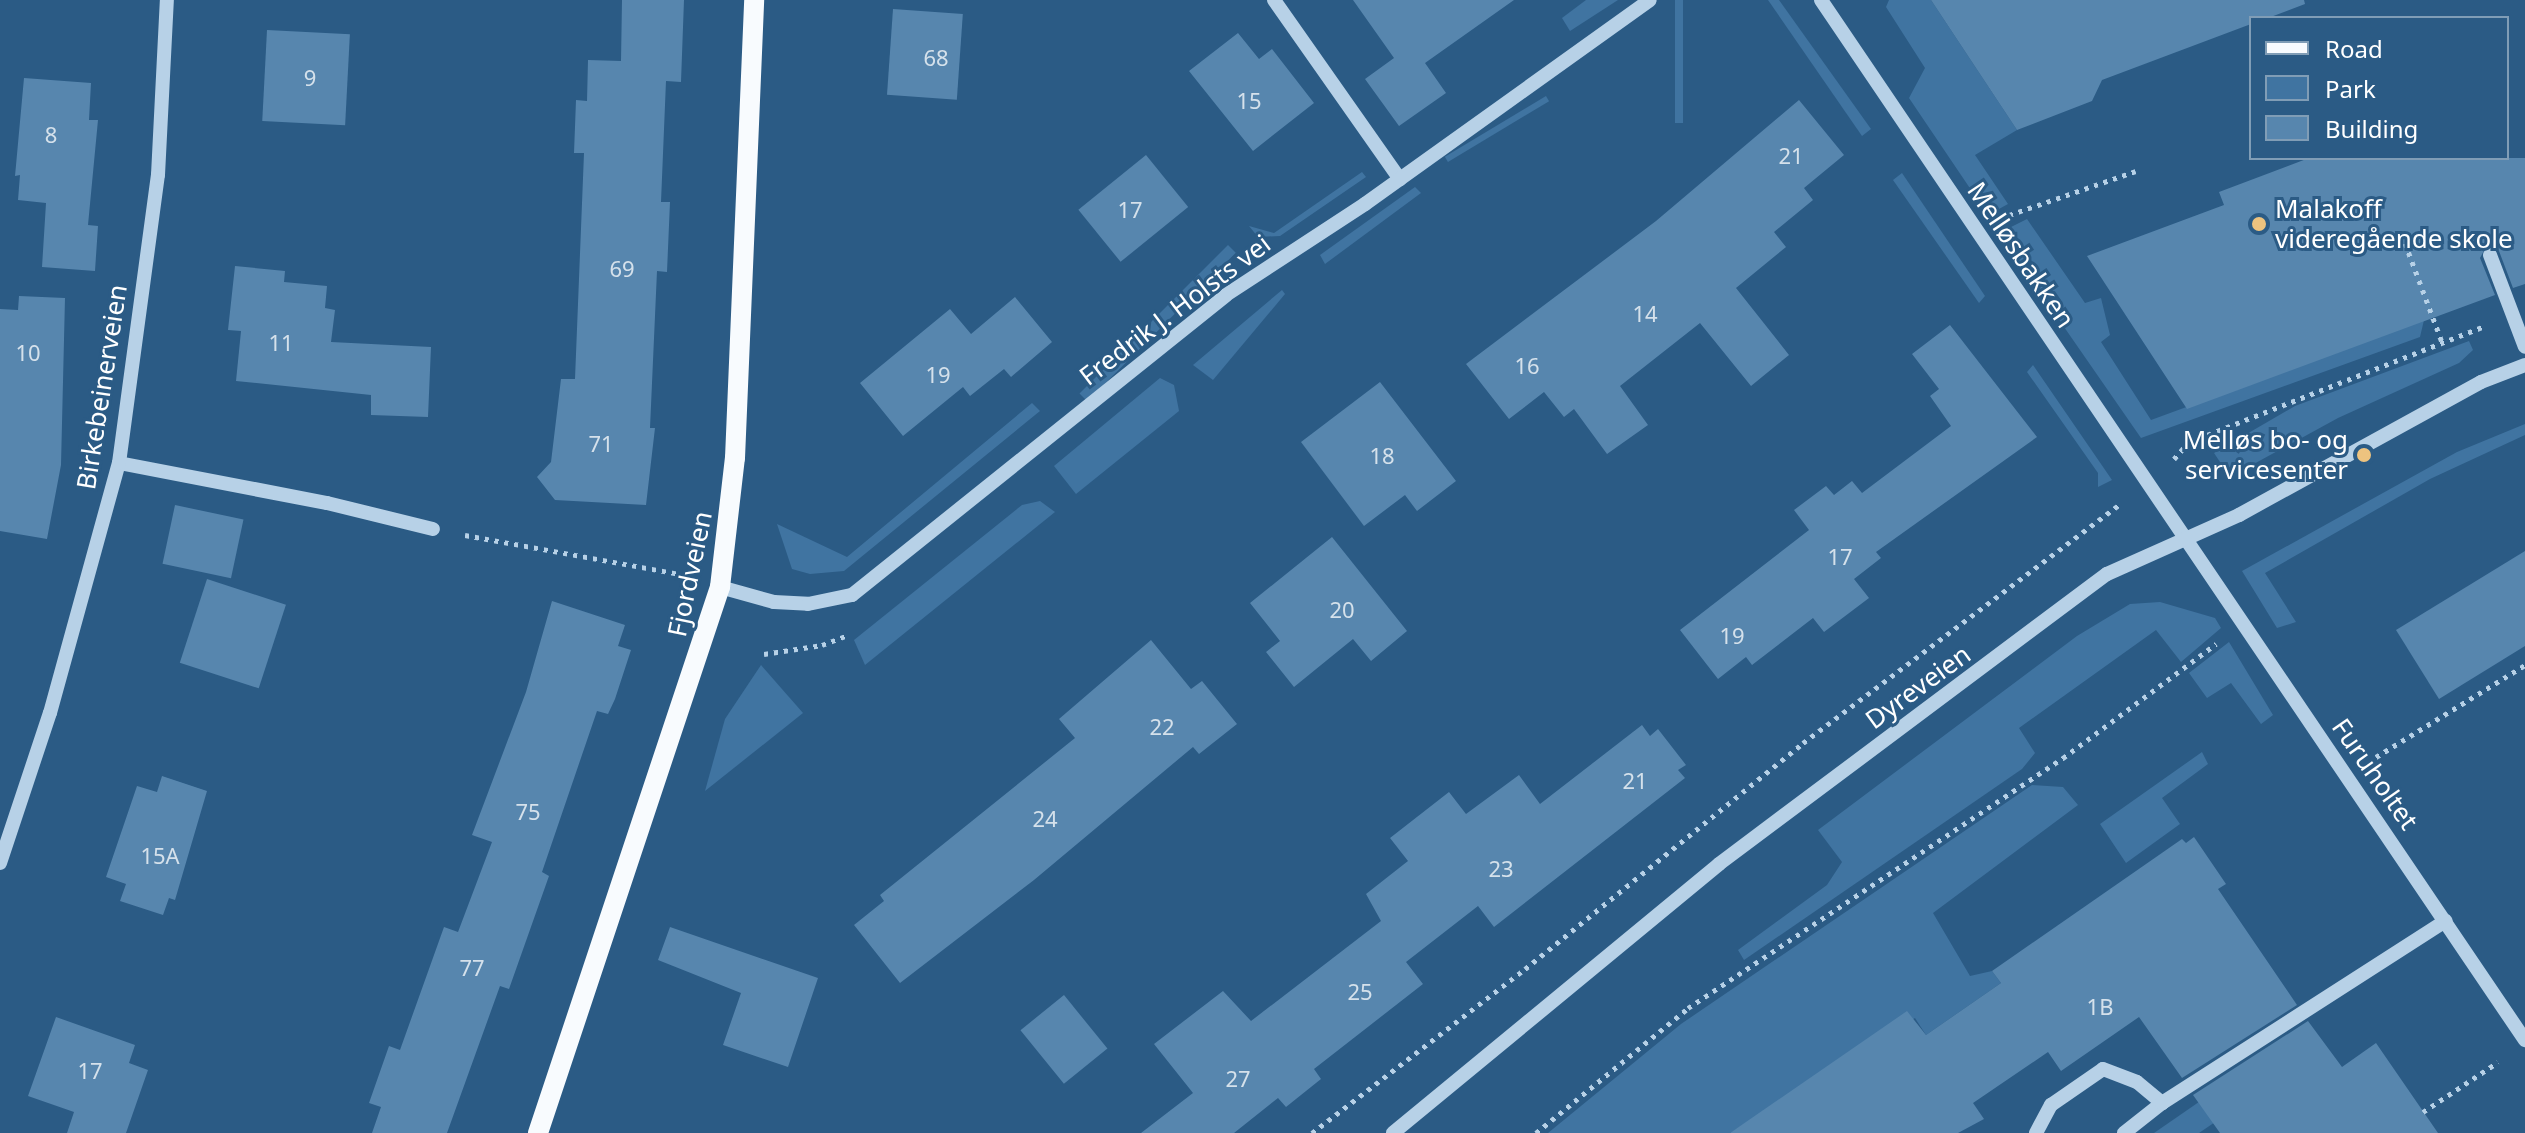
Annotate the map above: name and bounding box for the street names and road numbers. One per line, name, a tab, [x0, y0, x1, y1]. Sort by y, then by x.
street label: Melløsbakken	[1961, 176, 2081, 334]
street label: Fredrik J. Holsts vei	[1074, 228, 1276, 392]
street label: Birkebeinerveien	[70, 282, 134, 492]
street label: Fjordveien	[661, 508, 719, 640]
street label: Dyreveien	[1860, 639, 1976, 735]
street label: Furuholtet	[2325, 712, 2425, 836]

